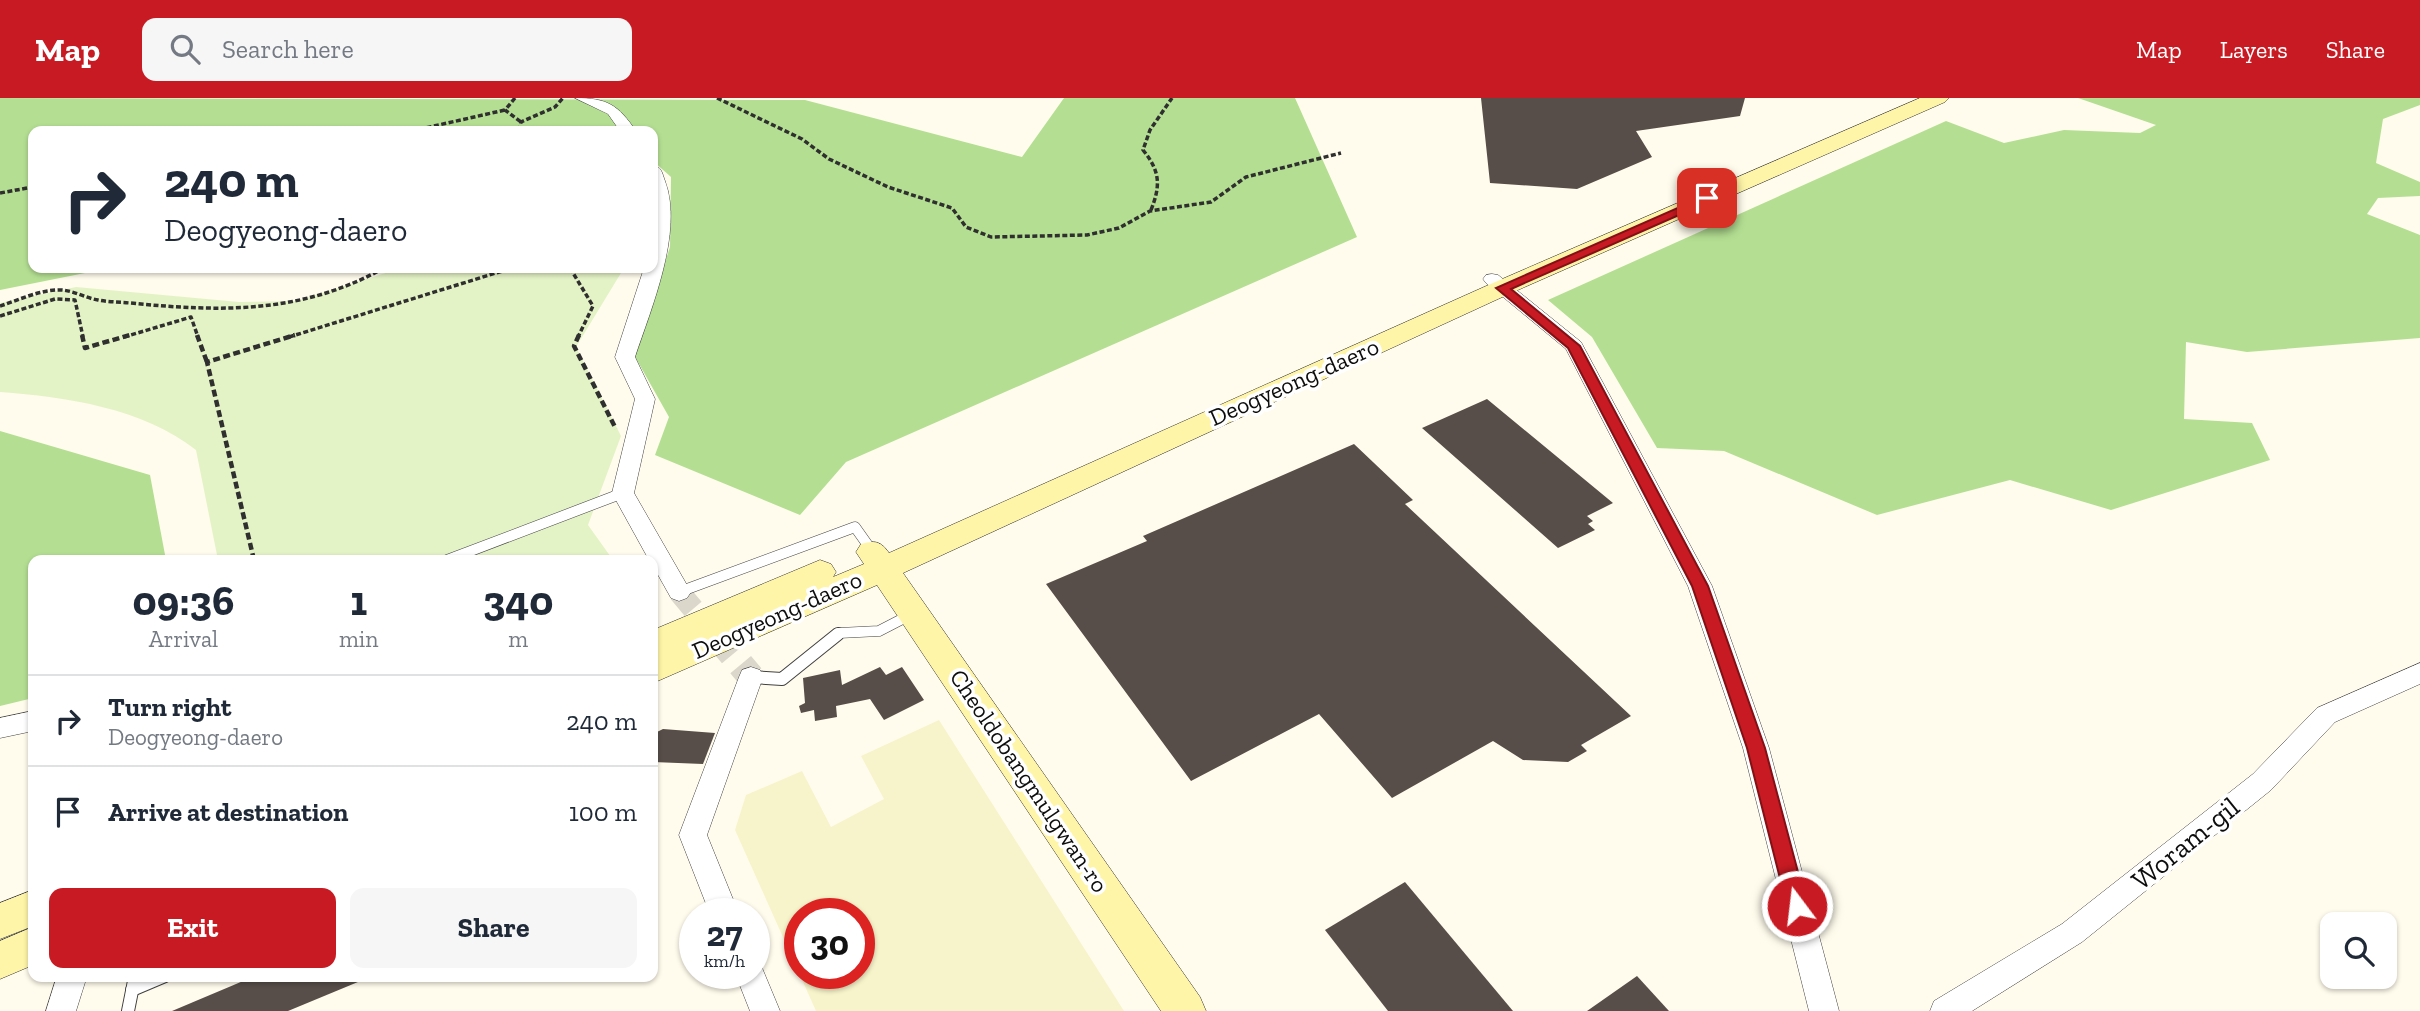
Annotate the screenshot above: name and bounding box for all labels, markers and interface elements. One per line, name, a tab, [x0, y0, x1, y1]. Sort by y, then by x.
search box	[142, 18, 632, 81]
text: Map	[35, 30, 100, 69]
icon: search	[166, 30, 204, 68]
text: Search here	[222, 33, 354, 65]
text: Map	[2136, 35, 2182, 64]
text: Layers	[2220, 35, 2288, 64]
text: Share	[2326, 35, 2385, 64]
text: 240 m	[164, 151, 299, 210]
icon: right	[49, 154, 140, 245]
pin	[1677, 168, 1737, 228]
icon: arrive	[1688, 179, 1726, 217]
text: Deogyeong-daero	[164, 211, 407, 249]
street label: Deogyeong-daero	[1205, 331, 1383, 432]
street label: Deogyeong-daero	[688, 564, 866, 665]
text: 09:36	[133, 575, 234, 626]
text: 1	[350, 575, 367, 626]
text: 340	[483, 575, 553, 626]
text: Arrival	[149, 625, 218, 653]
text: min	[339, 625, 378, 653]
text: m	[508, 625, 528, 653]
street label: Cheoldobangmulgwan-ro	[944, 664, 1115, 898]
text: Turn right	[108, 691, 231, 723]
icon: right	[49, 702, 87, 740]
text: 240 m	[566, 705, 637, 737]
text: Deogyeong-daero	[108, 723, 283, 751]
street label: Woram-gil	[2125, 790, 2246, 897]
icon: arrive	[49, 793, 87, 831]
text: Arrive at destination	[108, 796, 348, 828]
text: 100 m	[569, 796, 637, 828]
position arrow	[1760, 869, 1834, 943]
button: Exit	[49, 888, 336, 968]
button: Share	[350, 888, 637, 968]
speed limit sign: 30	[784, 898, 875, 989]
map controls	[2320, 912, 2397, 989]
button: search	[2320, 912, 2397, 989]
text: 27	[706, 913, 743, 955]
text: km/h	[704, 950, 745, 972]

